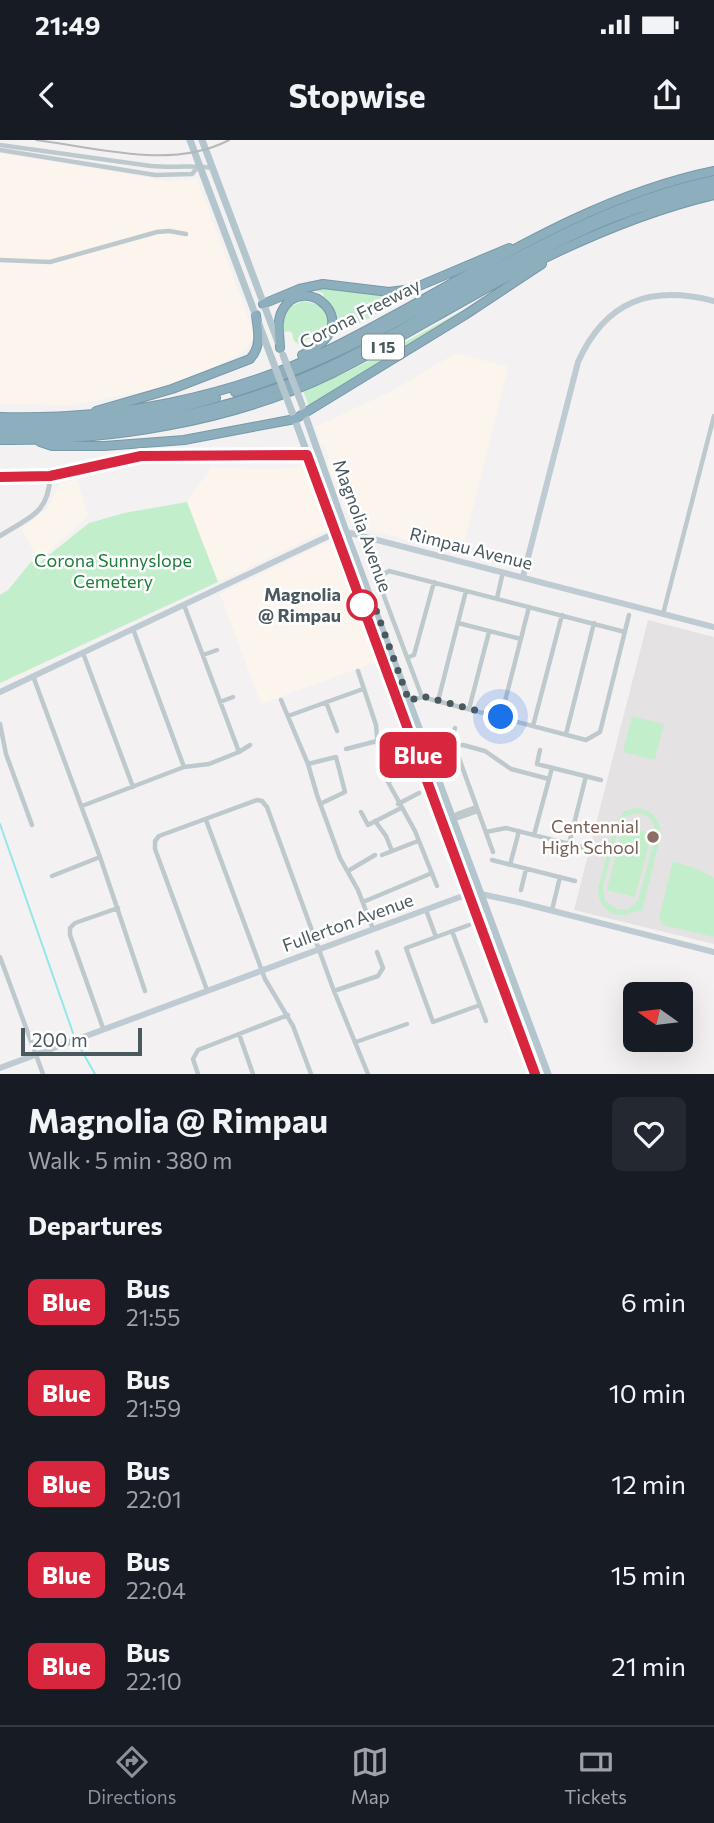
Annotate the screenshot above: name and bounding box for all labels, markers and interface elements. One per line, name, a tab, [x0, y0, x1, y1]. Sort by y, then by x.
text: 21:49	[35, 9, 100, 40]
text: Stopwise	[288, 75, 426, 115]
icon: back	[28, 76, 66, 114]
icon: share	[648, 76, 686, 114]
street label: Corona Freeway	[296, 273, 424, 353]
road number: I 15	[362, 335, 404, 360]
street label: Magnolia Avenue	[329, 456, 397, 595]
street label: Rimpau Avenue	[407, 522, 535, 574]
park label: Corona Sunnyslope Cemetery	[34, 549, 192, 592]
place label: Magnolia @ Rimpau	[258, 583, 341, 626]
marker: Magnolia @ Rimpau	[347, 590, 377, 620]
your location	[483, 699, 518, 734]
line badge: Blue	[369, 732, 467, 778]
text: Blue	[394, 740, 442, 769]
place label: Centennial High School	[542, 815, 639, 858]
marker: Centennial High School	[645, 829, 661, 845]
street label: Fullerton Avenue	[279, 888, 416, 956]
north arrow	[623, 982, 693, 1052]
map controls	[623, 982, 693, 1052]
scale bar	[21, 1025, 142, 1057]
text: 200 m	[32, 1028, 88, 1051]
button: heart	[612, 1097, 686, 1171]
text: Magnolia @ Rimpau	[28, 1099, 328, 1140]
text: Walk · 5 min · 380 m	[28, 1146, 232, 1174]
text: Departures	[28, 1209, 163, 1240]
text: Bus	[126, 1272, 170, 1303]
text: 6 min	[621, 1286, 686, 1317]
text: Blue	[42, 1287, 91, 1316]
text: 21:55	[126, 1303, 180, 1331]
text: Bus	[126, 1363, 170, 1394]
text: 10 min	[609, 1377, 686, 1408]
text: Blue	[42, 1378, 91, 1407]
text: 21:59	[126, 1394, 181, 1422]
text: Bus	[126, 1454, 170, 1485]
text: 12 min	[611, 1468, 686, 1499]
text: Blue	[42, 1469, 91, 1498]
text: 22:01	[126, 1485, 182, 1513]
text: Bus	[126, 1545, 170, 1576]
text: 15 min	[611, 1559, 686, 1590]
text: Blue	[42, 1560, 91, 1589]
text: 22:04	[126, 1576, 186, 1604]
text: Bus	[126, 1636, 170, 1667]
text: 21 min	[611, 1650, 686, 1681]
text: Blue	[42, 1651, 91, 1680]
text: 22:10	[126, 1667, 182, 1695]
tab: Directions	[87, 1743, 176, 1808]
tab: Map	[351, 1743, 390, 1808]
tab: Tickets	[564, 1743, 627, 1808]

